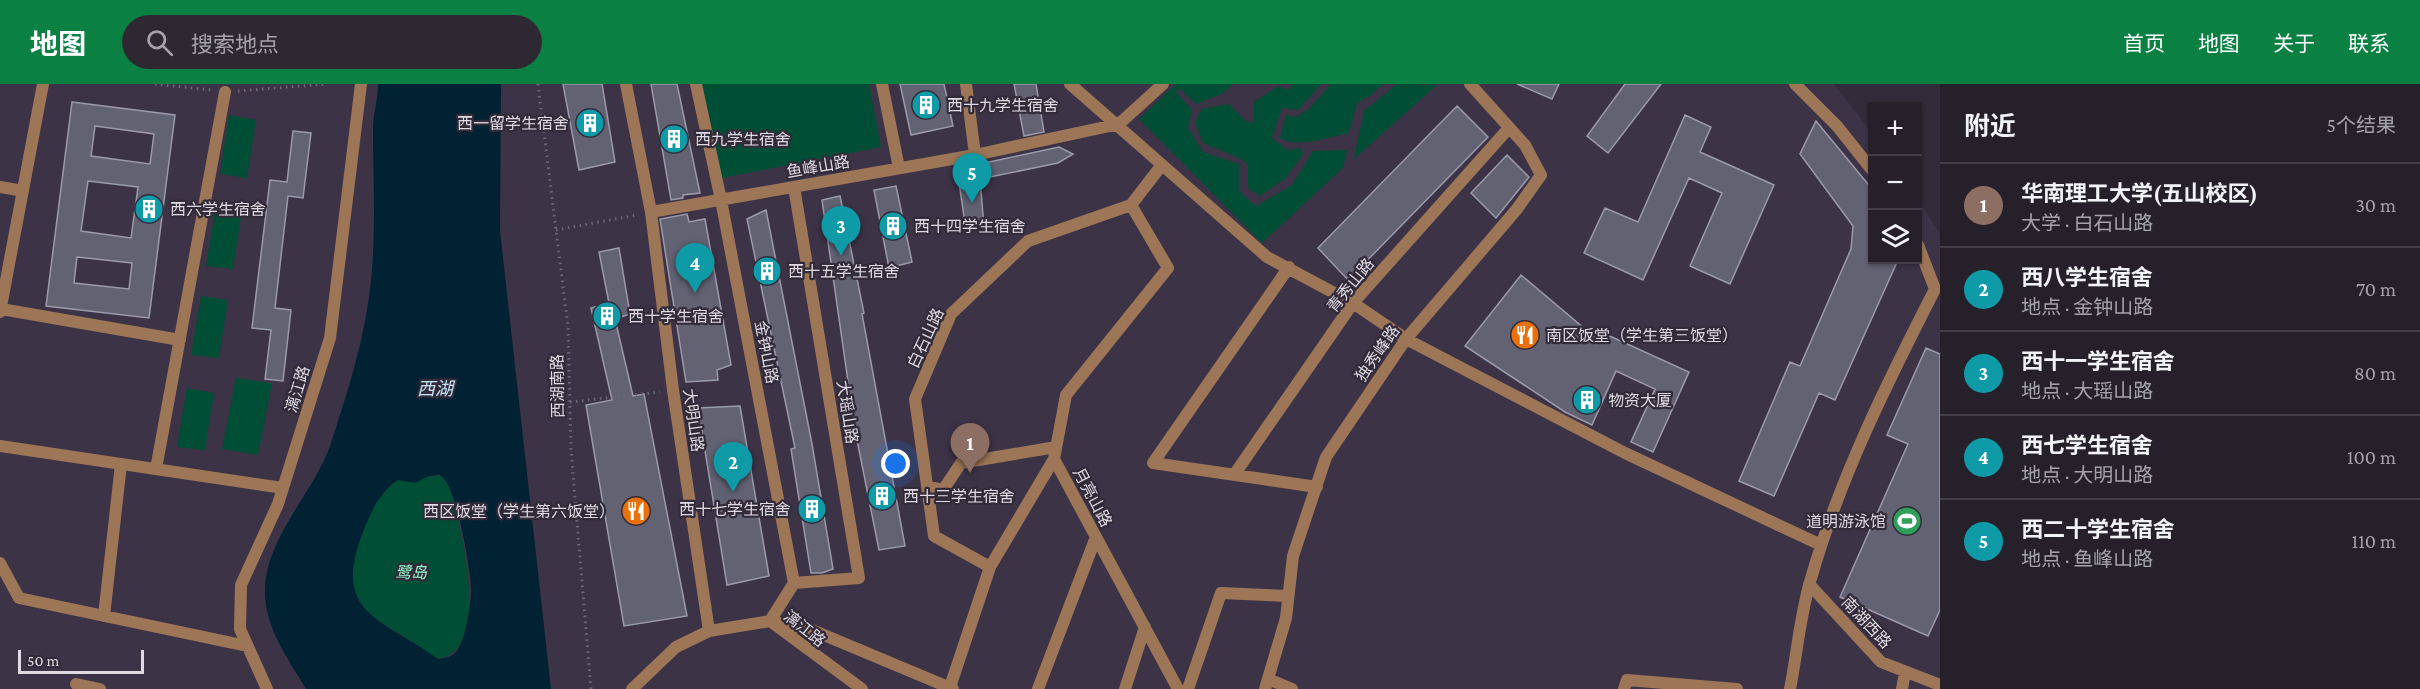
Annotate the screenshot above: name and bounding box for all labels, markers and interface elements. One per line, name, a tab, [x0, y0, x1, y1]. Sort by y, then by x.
search box	[122, 15, 542, 69]
icon: search	[143, 26, 176, 59]
text: 地图	[30, 29, 86, 60]
text: 搜索地点	[191, 32, 279, 57]
text: 首页	[2123, 32, 2165, 56]
text: 地图	[2198, 32, 2240, 56]
text: 关于	[2273, 32, 2315, 56]
text: 联系	[2348, 32, 2390, 56]
building icon: 西十九学生宿舍	[910, 89, 942, 121]
place label: 西十九学生宿舍	[947, 97, 1059, 114]
map controls	[1868, 102, 1922, 264]
button: +	[1868, 102, 1922, 156]
building icon: 西一留学生宿舍	[574, 107, 606, 139]
text: 附近	[1964, 112, 2016, 141]
text: 5个结果	[2327, 114, 2396, 136]
place label: 西一留学生宿舍	[457, 115, 569, 132]
building icon: 西九学生宿舍	[658, 123, 690, 155]
place label: 西九学生宿舍	[695, 131, 791, 148]
street label: 鱼峰山路	[785, 153, 851, 180]
pin: 5	[952, 154, 992, 203]
button: −	[1868, 156, 1922, 210]
text: 华南理工大学(五山校区)	[2021, 181, 2258, 206]
building icon: 西六学生宿舍	[133, 193, 165, 225]
text: 1	[1980, 194, 1987, 216]
text: 30 m	[2355, 194, 2396, 216]
place label: 西六学生宿舍	[170, 201, 266, 218]
pin: 3	[822, 206, 860, 256]
building icon: 西十四学生宿舍	[877, 210, 909, 242]
button: layers	[1868, 210, 1922, 264]
text: 大学 · 白石山路	[2021, 212, 2153, 234]
place label: 西十四学生宿舍	[914, 218, 1026, 235]
pin: 4	[676, 244, 714, 293]
building icon: 西十五学生宿舍	[751, 255, 783, 287]
street label: 青秀山路	[1324, 255, 1377, 316]
place label: 西十五学生宿舍	[788, 263, 900, 280]
text: 西八学生宿舍	[2021, 265, 2153, 290]
text: 2	[1978, 278, 1989, 300]
text: 70 m	[2356, 278, 2396, 300]
text: 地点 · 金钟山路	[2021, 296, 2153, 318]
building icon: 西十学生宿舍	[591, 300, 623, 332]
street label: 白石山路	[904, 306, 947, 371]
place label: 西十学生宿舍	[628, 308, 724, 325]
street label: 金钟山路	[752, 319, 781, 385]
restaurant icon: 南区饭堂（学生第三饭堂）	[1509, 319, 1541, 351]
street label: 独秀峰路	[1352, 322, 1403, 384]
place label: 南区饭堂（学生第三饭堂）	[1546, 327, 1738, 344]
text: 西十一学生宿舍	[2021, 349, 2175, 374]
street label: 西湖南路	[548, 354, 567, 418]
text: 3	[1979, 362, 1988, 384]
text: 80 m	[2354, 362, 2396, 384]
street label: 漓江路	[282, 364, 313, 415]
water label: 西湖	[417, 379, 456, 399]
street label: 大瑶山路	[834, 379, 861, 445]
text: 地点 · 大瑶山路	[2021, 380, 2153, 402]
building icon: 物资大厦	[1571, 384, 1603, 416]
street label: 大明山路	[681, 387, 706, 453]
place label: 物资大厦	[1608, 392, 1672, 409]
pin: 1	[950, 424, 990, 473]
text: 西七学生宿舍	[2021, 433, 2153, 458]
pin: 2	[714, 442, 752, 492]
text: 4	[1978, 446, 1989, 468]
text: 100 m	[2347, 446, 2396, 468]
your location	[881, 449, 910, 478]
text: 地点 · 大明山路	[2021, 464, 2153, 486]
street label: 月亮山路	[1070, 465, 1115, 529]
building icon: 西十三学生宿舍	[866, 480, 898, 512]
place label: 西十三学生宿舍	[903, 488, 1015, 505]
building icon: 西十七学生宿舍	[796, 493, 828, 525]
restaurant icon: 西区饭堂（学生第六饭堂）	[620, 495, 652, 527]
place label: 西十七学生宿舍	[679, 501, 791, 518]
place label: 西区饭堂（学生第六饭堂）	[423, 503, 615, 520]
sports icon: 道明游泳馆	[1891, 505, 1923, 537]
place label: 道明游泳馆	[1806, 513, 1886, 530]
text: 西二十学生宿舍	[2021, 517, 2175, 542]
text: 5	[1979, 530, 1988, 552]
text: 110 m	[2352, 530, 2396, 552]
text: 地点 · 鱼峰山路	[2021, 548, 2153, 570]
park label: 鹭岛	[395, 564, 428, 581]
street label: 南湖西路	[1839, 593, 1895, 652]
street label: 漓江路	[781, 607, 829, 650]
scale bar	[18, 647, 144, 674]
text: 50 m	[27, 652, 59, 669]

